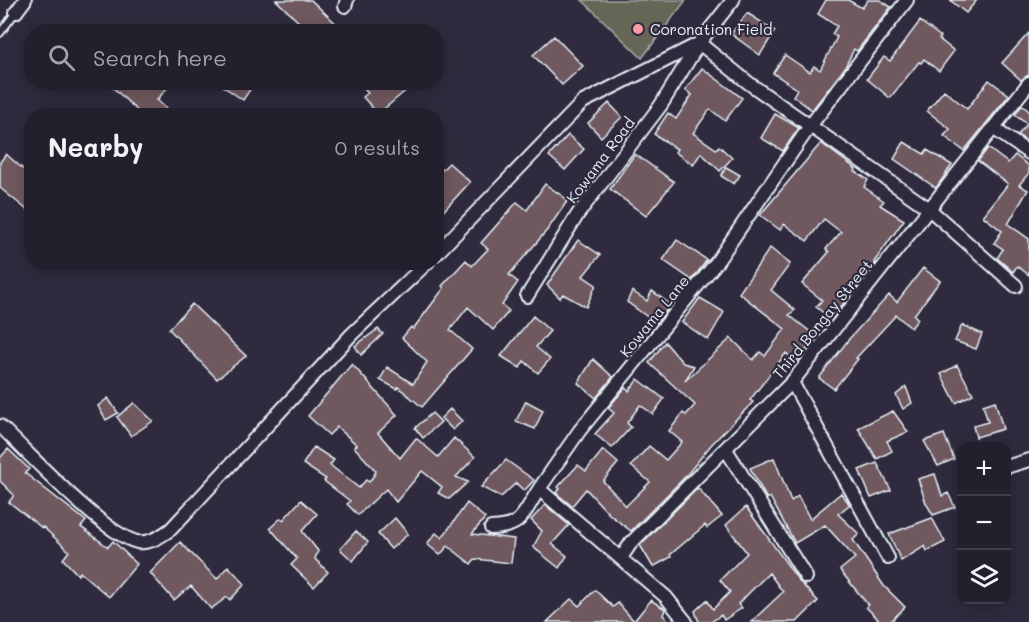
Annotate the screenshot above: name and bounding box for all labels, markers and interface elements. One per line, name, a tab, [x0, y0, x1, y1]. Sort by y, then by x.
place label: Coronation Field	[650, 19, 772, 39]
marker: Coronation Field	[631, 22, 645, 36]
search box	[24, 24, 444, 90]
icon: search	[45, 41, 78, 74]
text: Search here	[93, 43, 227, 72]
street label: Kowama Road	[561, 113, 639, 207]
text: Nearby	[48, 130, 143, 164]
text: 0 results	[335, 134, 420, 160]
street label: Third Bongay Street	[768, 255, 876, 383]
street label: Kowama Lane	[615, 271, 693, 361]
map controls	[957, 442, 1011, 604]
button: +	[957, 442, 1011, 496]
button: −	[957, 496, 1011, 550]
button: layers	[957, 550, 1011, 604]

